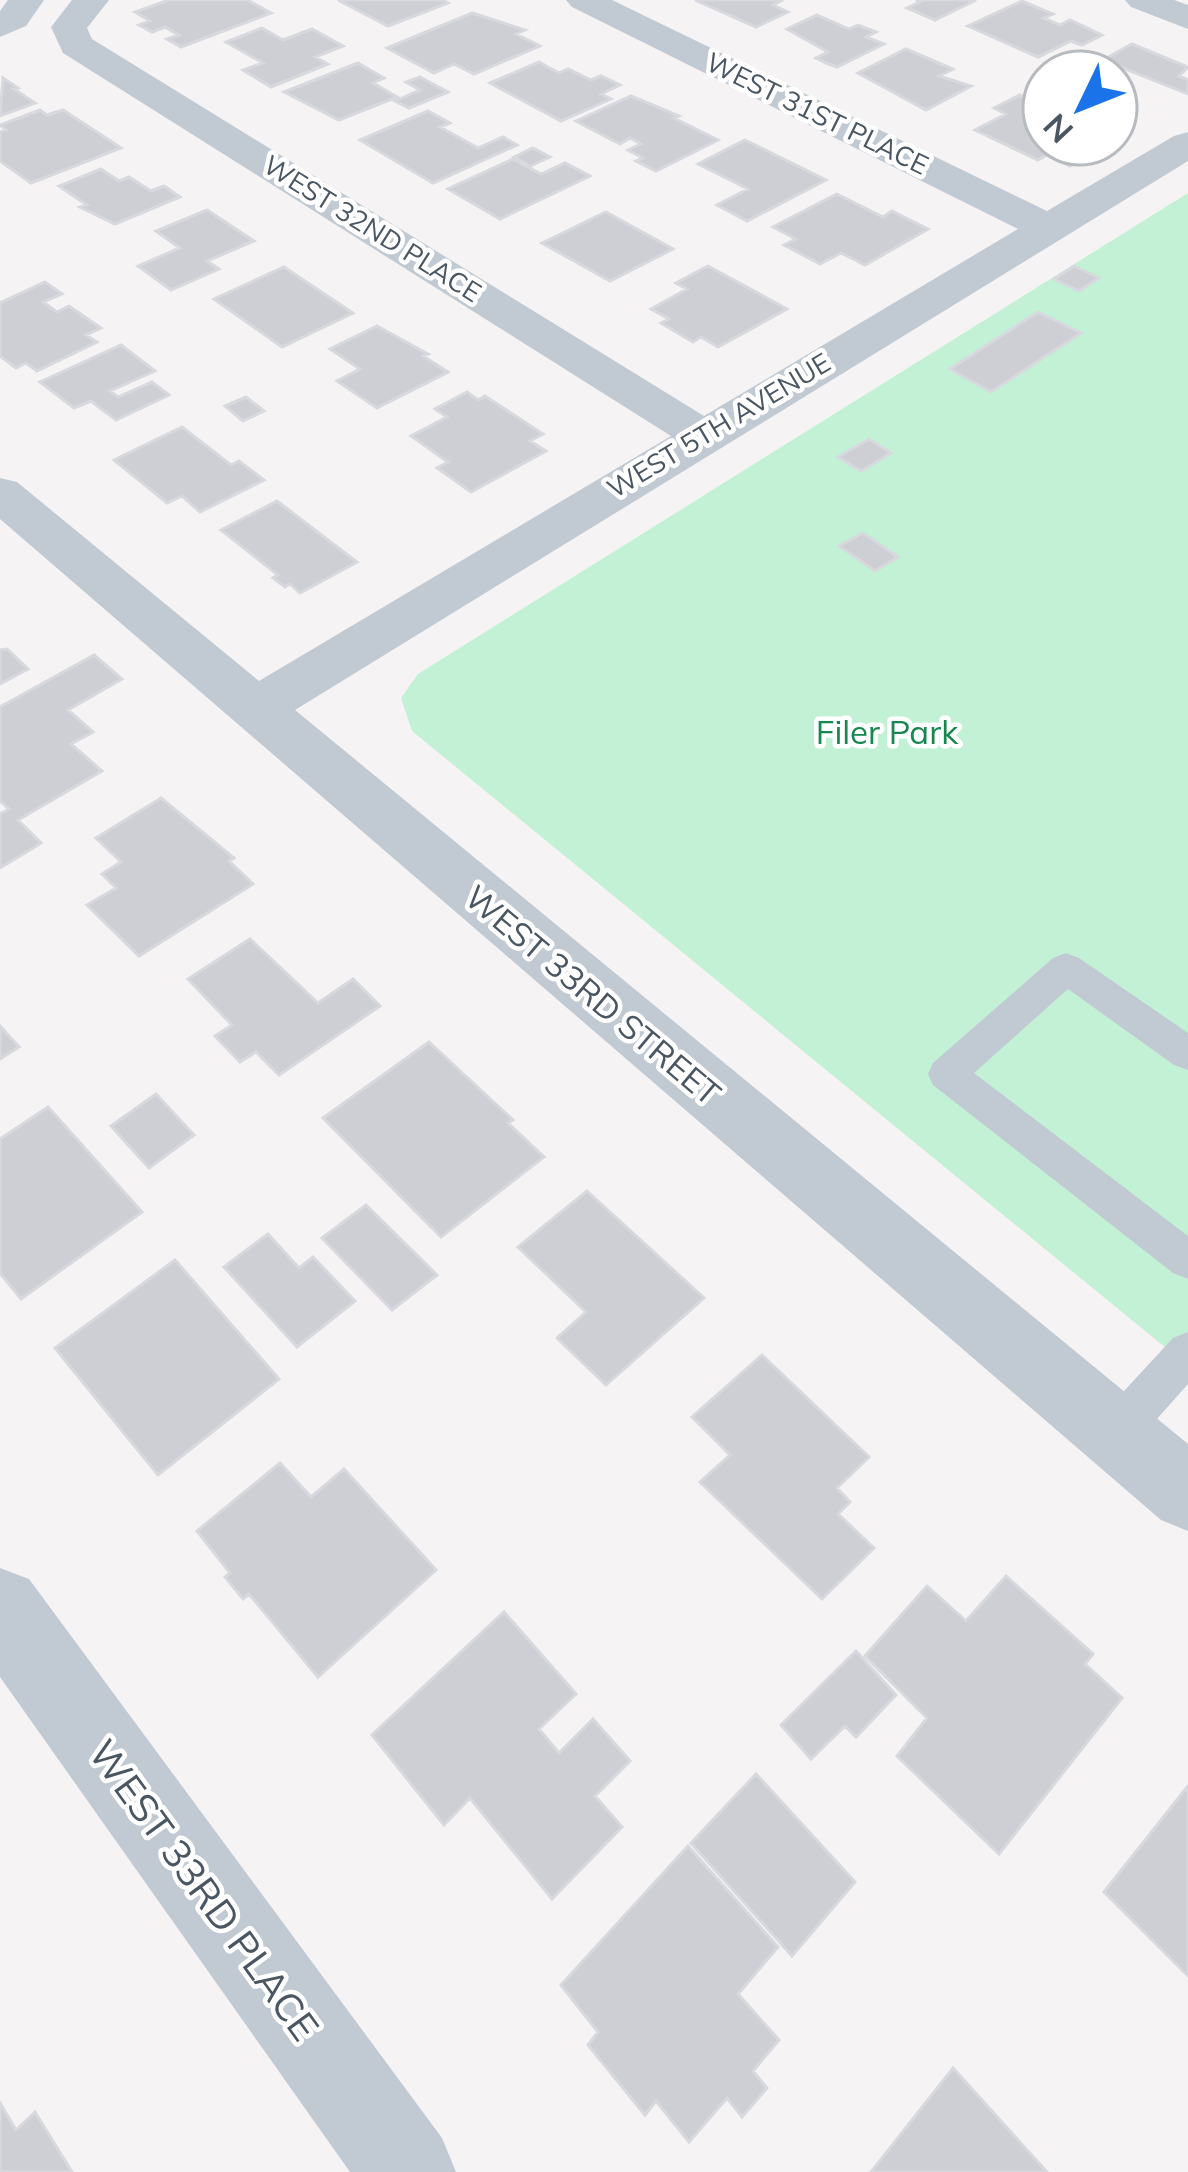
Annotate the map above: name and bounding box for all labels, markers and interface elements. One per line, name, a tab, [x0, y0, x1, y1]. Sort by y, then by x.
street label: WEST 31ST PLACE	[701, 45, 934, 182]
north arrow	[1020, 48, 1140, 168]
text: N	[1034, 106, 1081, 152]
street label: WEST 32ND PLACE	[257, 147, 488, 309]
street label: WEST 5TH AVENUE	[601, 345, 836, 505]
park label: Filer Park	[816, 711, 959, 752]
street label: WEST 33RD STREET	[457, 876, 730, 1114]
street label: WEST 33RD PLACE	[79, 1730, 330, 2050]

